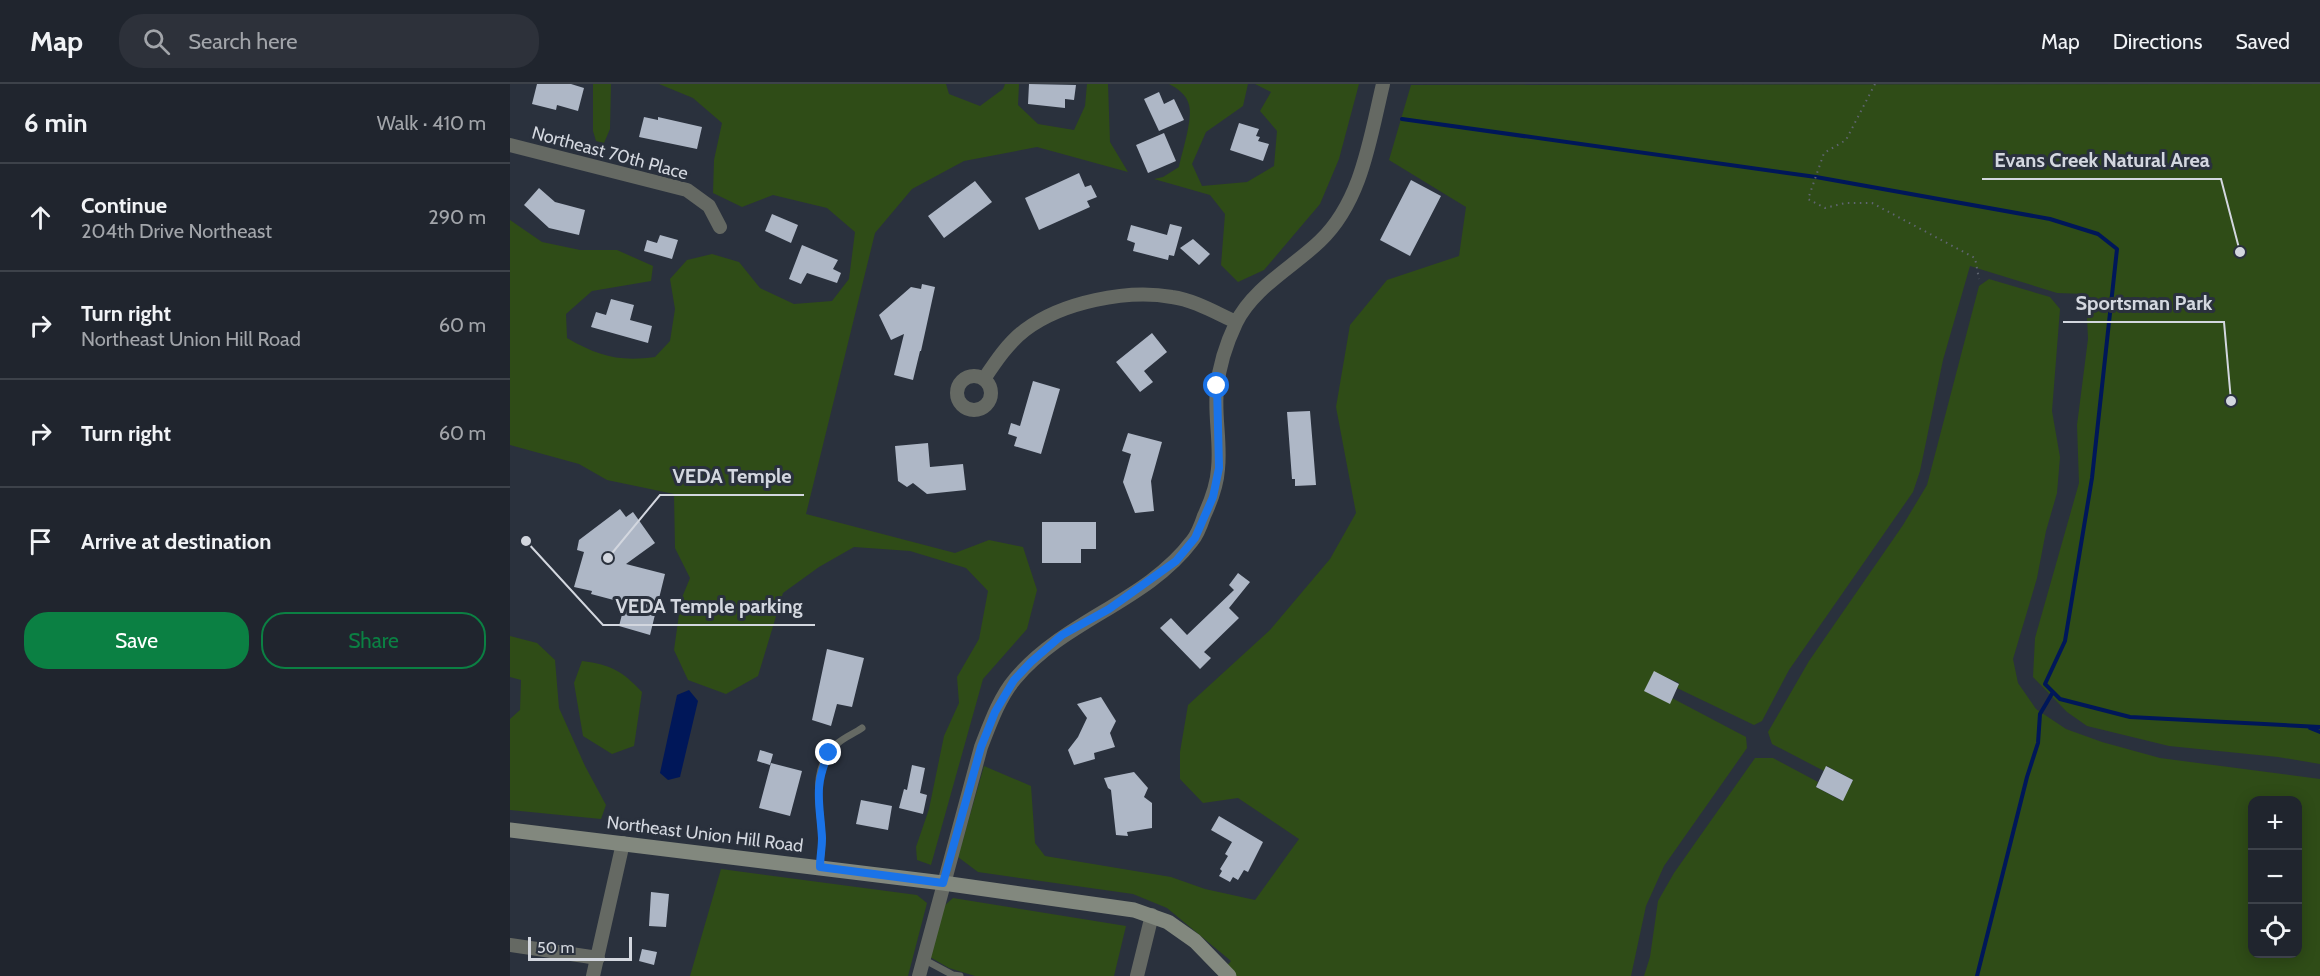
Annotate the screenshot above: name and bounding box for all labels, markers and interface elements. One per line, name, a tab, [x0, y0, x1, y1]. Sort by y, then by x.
search box	[119, 14, 539, 68]
text: Map	[30, 24, 83, 58]
icon: search	[140, 25, 173, 58]
text: Search here	[188, 28, 297, 55]
text: Map	[2041, 29, 2080, 54]
text: Directions	[2113, 29, 2202, 54]
text: Saved	[2235, 29, 2290, 54]
text: 6 min	[24, 107, 88, 139]
text: Walk · 410 m	[377, 111, 486, 135]
street label: Northeast 70th Place	[529, 122, 691, 184]
callout: Evans Creek Natural Area	[1982, 141, 2221, 179]
text: Evans Creek Natural Area	[1994, 148, 2210, 172]
text: Continue	[81, 192, 167, 219]
icon: ahead	[24, 201, 57, 234]
text: 290 m	[428, 205, 486, 229]
text: 204th Drive Northeast	[81, 219, 272, 243]
callout: Sportsman Park	[2063, 284, 2224, 322]
text: Sportsman Park	[2075, 291, 2213, 315]
text: Turn right	[81, 300, 171, 327]
icon: right	[24, 309, 57, 342]
text: 60 m	[439, 313, 486, 337]
text: Northeast Union Hill Road	[81, 327, 301, 351]
route start	[1203, 372, 1229, 398]
icon: right	[24, 417, 57, 450]
text: Turn right	[81, 420, 171, 447]
text: 60 m	[439, 421, 486, 445]
callout: VEDA Temple	[660, 457, 804, 495]
text: VEDA Temple	[672, 464, 792, 488]
icon: arrive	[24, 525, 57, 558]
text: Arrive at destination	[81, 528, 271, 555]
callout: VEDA Temple parking	[603, 587, 815, 625]
text: VEDA Temple parking	[615, 594, 803, 618]
button: Save	[24, 612, 249, 669]
button: Share	[261, 612, 486, 669]
route end	[815, 739, 841, 765]
map controls	[2248, 796, 2302, 958]
button: +	[2248, 796, 2302, 850]
street label: Northeast Union Hill Road	[605, 811, 805, 857]
button: −	[2248, 850, 2302, 904]
button: locate	[2248, 904, 2302, 958]
scale bar	[528, 934, 632, 962]
text: 50 m	[537, 938, 574, 957]

